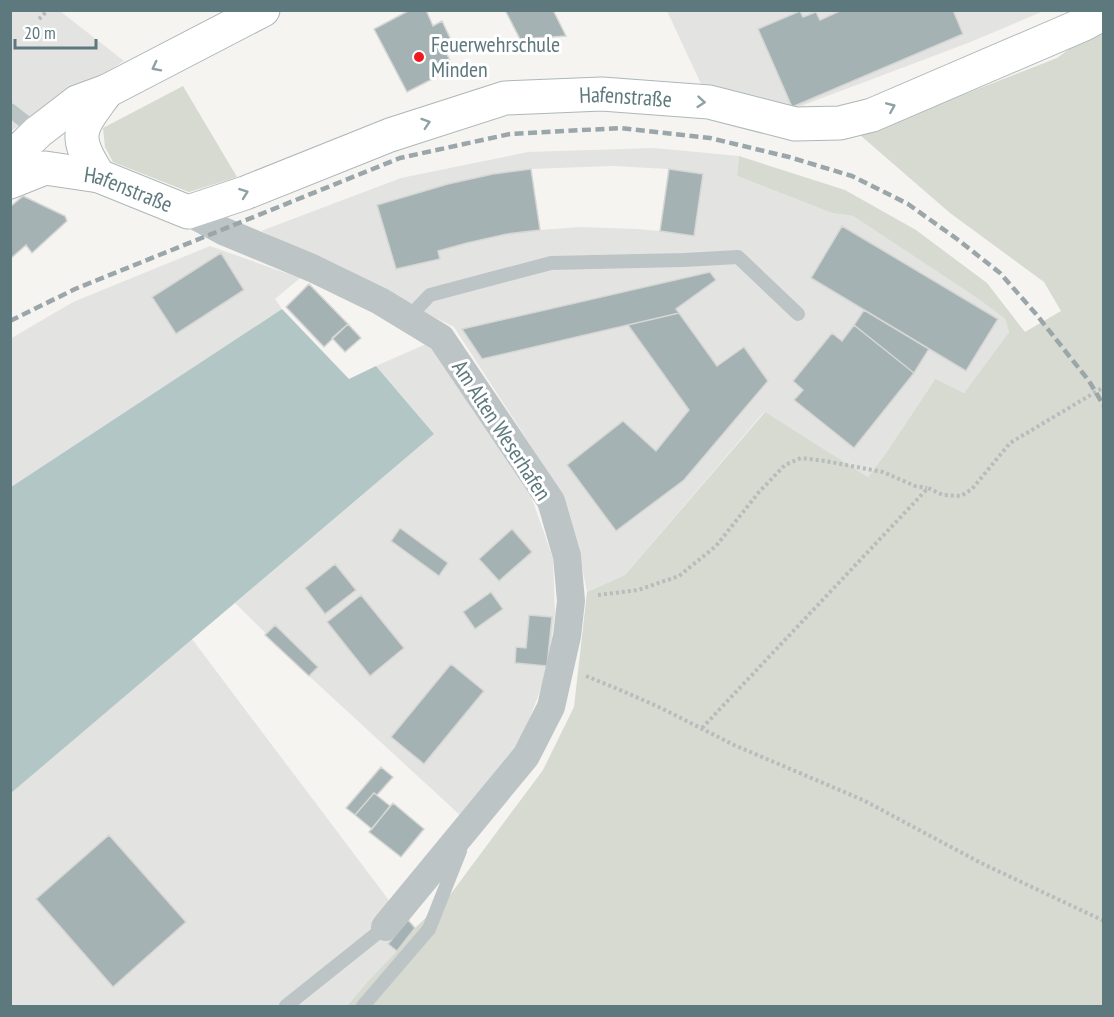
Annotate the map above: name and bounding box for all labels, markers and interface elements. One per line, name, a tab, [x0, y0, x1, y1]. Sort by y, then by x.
scale bar	[15, 12, 96, 50]
text: 20 m	[24, 21, 56, 44]
place label: Feuerwehrschule Minden	[431, 30, 560, 83]
marker: Feuerwehrschule Minden	[412, 50, 426, 64]
one-way arrow	[151, 59, 162, 71]
street label: Hafenstraße	[578, 80, 673, 113]
one-way arrow	[696, 95, 705, 108]
one-way arrow	[884, 102, 895, 114]
one-way arrow	[420, 118, 431, 130]
street label: Hafenstraße	[82, 160, 177, 218]
one-way arrow	[238, 187, 249, 200]
street label: Am Alten Weserhafen	[446, 355, 558, 505]

